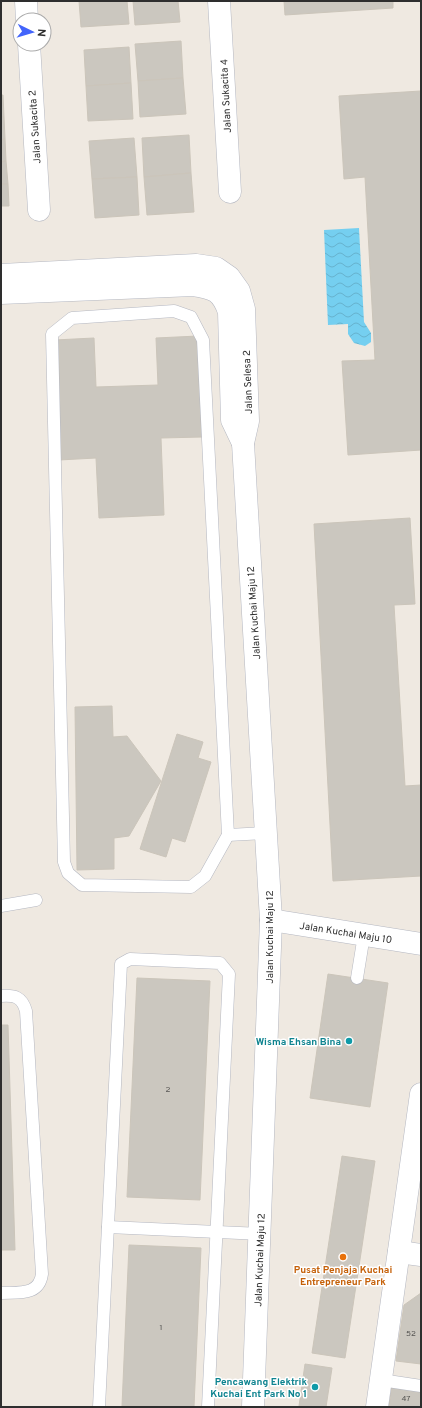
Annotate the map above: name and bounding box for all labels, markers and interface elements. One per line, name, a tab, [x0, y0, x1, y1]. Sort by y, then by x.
north arrow	[12, 12, 52, 52]
text: N	[34, 28, 48, 37]
street label: Jalan Sukacita 4	[218, 59, 235, 133]
street label: Jalan Sukacita 2	[26, 90, 45, 164]
street label: Jalan Selesa 2	[241, 350, 256, 414]
street label: Jalan Kuchai Maju 12	[245, 566, 264, 660]
street label: Jalan Kuchai Maju 12	[264, 890, 277, 984]
street label: Jalan Kuchai Maju 10	[298, 920, 393, 947]
place label: Wisma Ehsan Bina	[256, 1036, 341, 1049]
marker: Wisma Ehsan Bina	[344, 1036, 354, 1046]
house number: 2	[166, 1085, 171, 1095]
street label: Jalan Kuchai Maju 12	[252, 1213, 269, 1307]
marker: Pusat Penjaja Kuchai Entrepreneur Park	[338, 1252, 348, 1262]
place label: Pusat Penjaja Kuchai Entrepreneur Park	[294, 1264, 392, 1289]
house number: 1	[160, 1323, 162, 1333]
house number: 52	[406, 1329, 416, 1339]
place label: Pencawang Elektrik Kuchai Ent Park No 1	[210, 1376, 307, 1401]
marker: Pencawang Elektrik Kuchai Ent Park No 1	[310, 1382, 320, 1392]
house number: 47	[401, 1394, 411, 1404]

